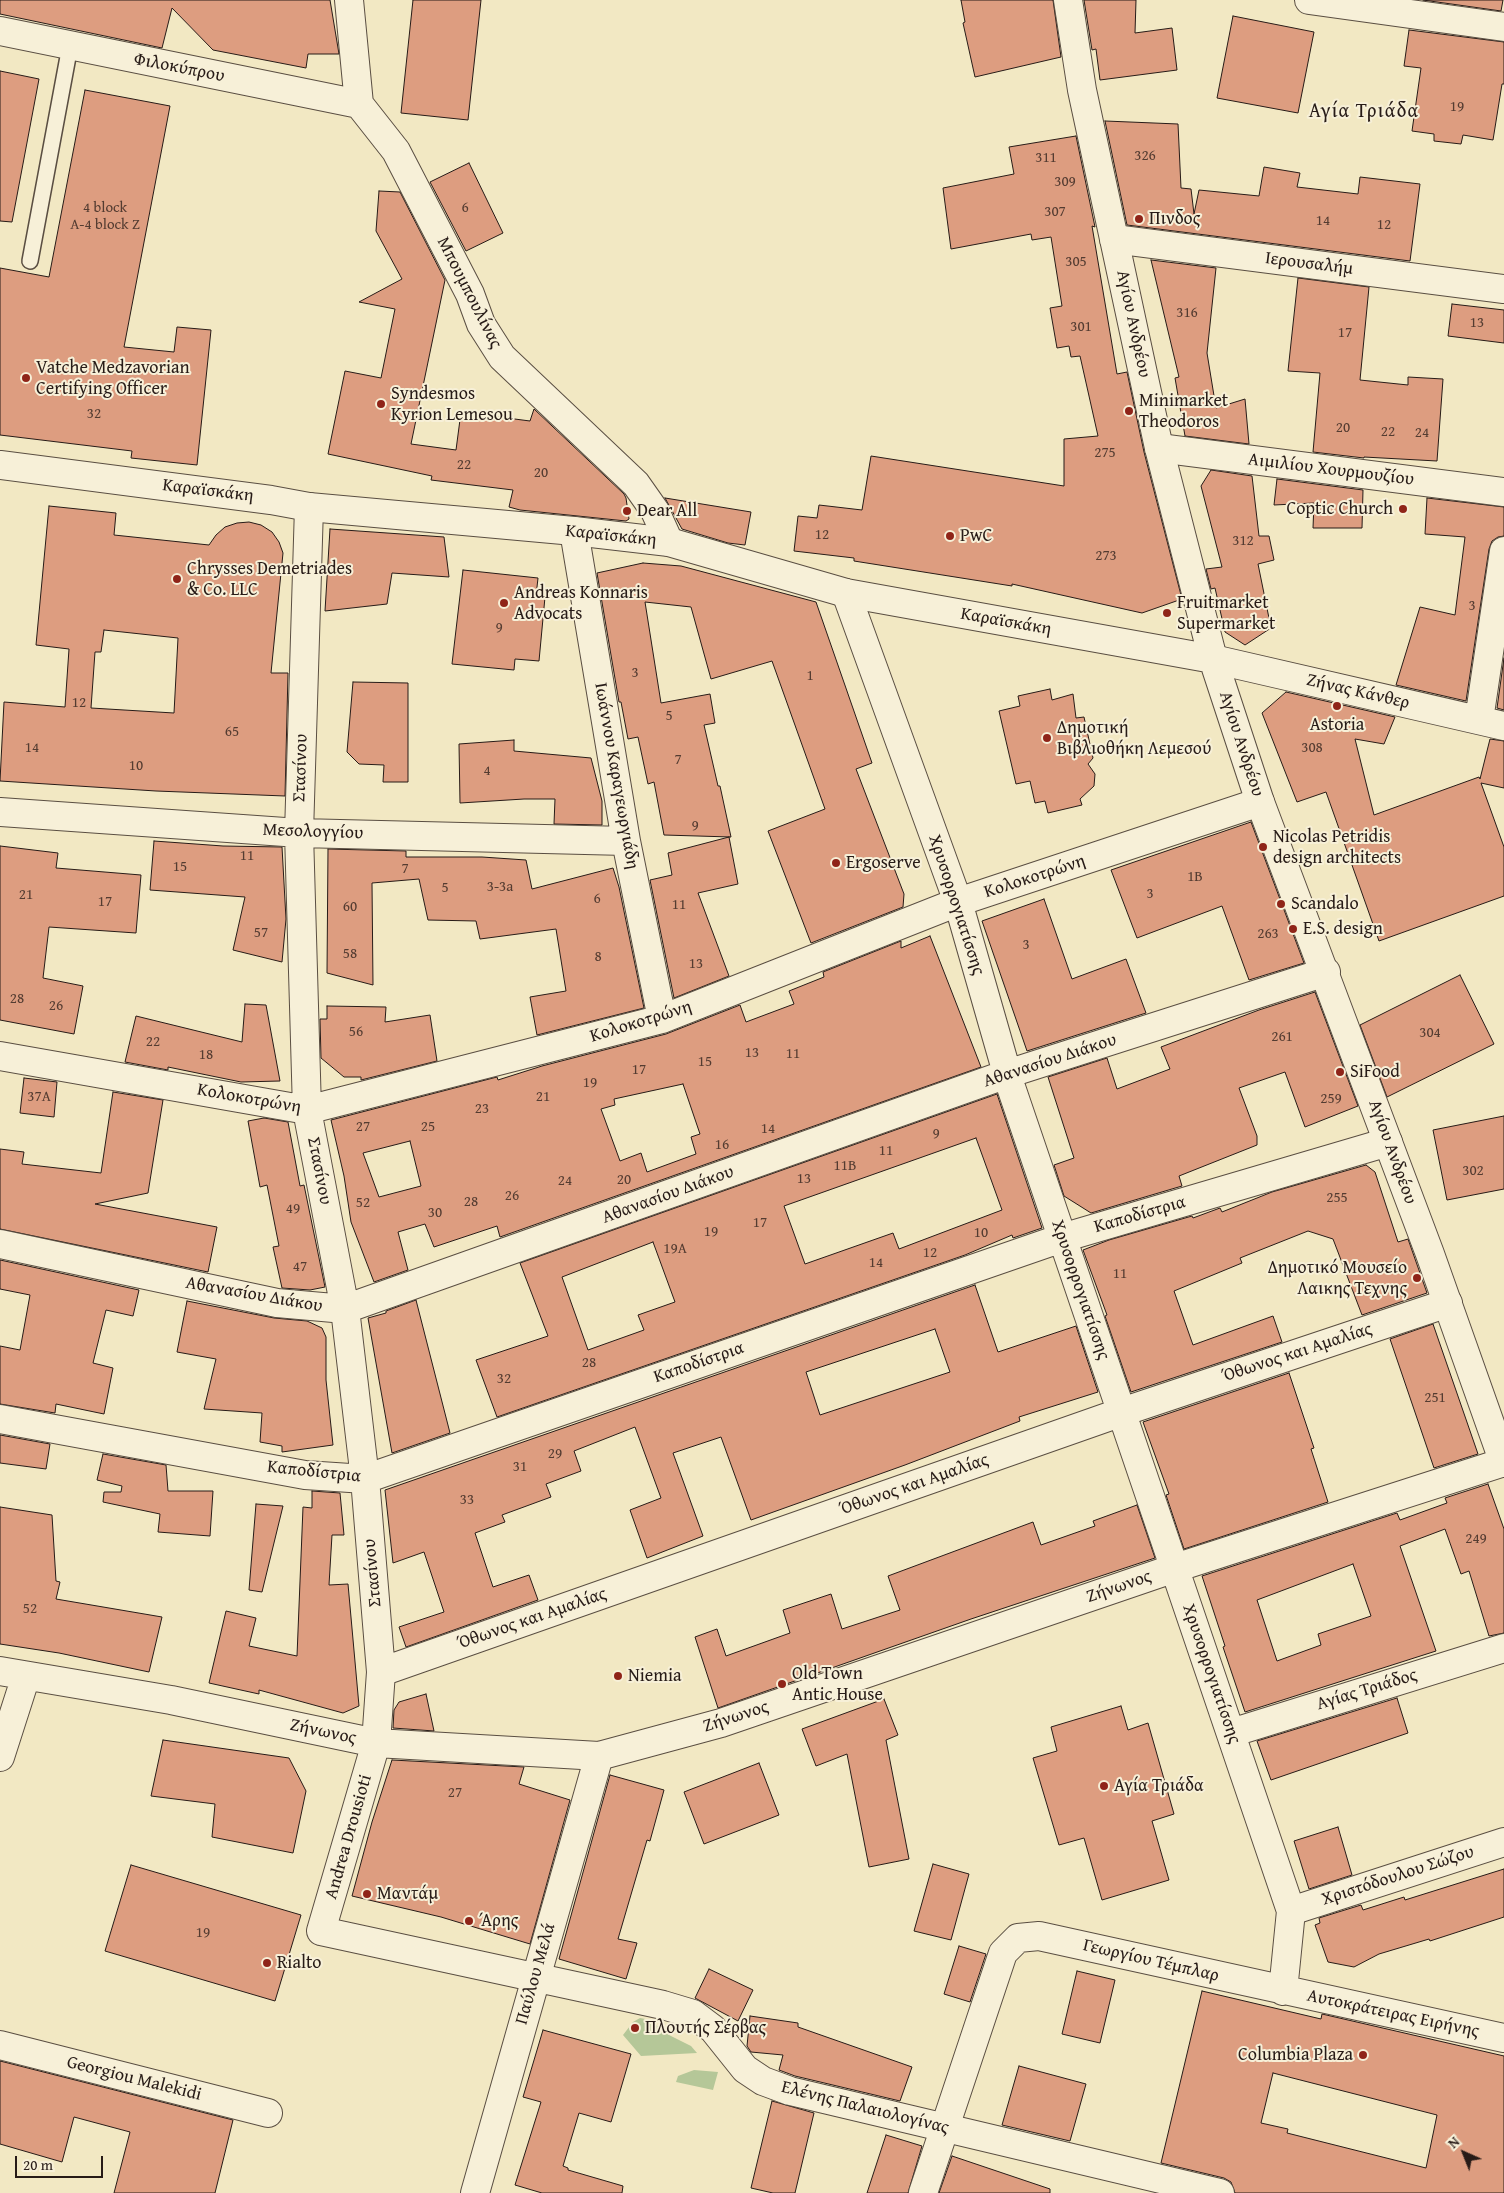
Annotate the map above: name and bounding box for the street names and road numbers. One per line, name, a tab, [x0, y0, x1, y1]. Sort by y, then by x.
street label: Φιλοκύπρου	[132, 49, 226, 87]
street label: Μπουμπουλίνας	[432, 234, 506, 352]
street label: Ιερουσαλήμ	[1264, 248, 1354, 280]
street label: Αγίου Ανδρέου	[1111, 268, 1155, 380]
street label: Αιμιλίου Χουρμουζίου	[1247, 449, 1415, 491]
street label: Καραϊσκάκη	[161, 475, 255, 507]
street label: Καραϊσκάκη	[564, 520, 658, 552]
street label: Καραϊσκάκη	[959, 603, 1053, 641]
street label: Ζήνας Κάνθερ	[1304, 670, 1412, 714]
street label: Ιωάννου Καραγεωργιάδη	[589, 681, 643, 871]
street label: Αγίου Ανδρέου	[1214, 689, 1268, 799]
street label: Στασίνου	[289, 733, 313, 803]
street label: Μεσολογγίου	[262, 819, 364, 845]
street label: Χρυσορρογιατίσσης	[923, 832, 989, 978]
street label: Κολοκοτρώνη	[982, 850, 1088, 904]
street label: Κολοκοτρώνη	[588, 996, 694, 1048]
street label: Αθανασίου Διάκου	[981, 1029, 1119, 1093]
street label: Κολοκοτρώνη	[195, 1079, 303, 1119]
street label: Αγίου Ανδρέου	[1363, 1097, 1421, 1207]
street label: Στασίνου	[302, 1135, 336, 1207]
street label: Αθανασίου Διάκου	[599, 1161, 737, 1229]
street label: Καποδίστρια	[1092, 1192, 1188, 1238]
street label: Χρυσορρογιατίσσης	[1046, 1217, 1114, 1363]
street label: Αθανασίου Διάκου	[184, 1272, 324, 1318]
street label: Όθωνος και Αμαλίας	[1219, 1319, 1375, 1387]
street label: Καποδίστρια	[651, 1337, 747, 1389]
street label: Όθωνος και Αμαλίας	[836, 1449, 992, 1521]
street label: Καποδίστρια	[266, 1456, 362, 1488]
street label: Στασίνου	[359, 1538, 387, 1608]
street label: Ζήνωνος	[1084, 1566, 1154, 1608]
street label: Όθωνος και Αμαλίας	[454, 1583, 610, 1655]
street label: Χρυσορρογιατίσσης	[1177, 1601, 1245, 1747]
street label: Αγίας Τριάδος	[1314, 1664, 1420, 1716]
street label: Ζήνωνος	[701, 1696, 771, 1738]
street label: Ζήνωνος	[288, 1714, 358, 1750]
street label: Andrea Drousioti	[321, 1772, 377, 1902]
street label: Χριστόδουλου Σώζου	[1319, 1841, 1477, 1911]
street label: Παύλου Μελά	[511, 1921, 561, 2027]
street label: Γεωργίου Τέμπλαρ	[1081, 1935, 1221, 1987]
street label: Αυτοκράτειρας Ειρήνης	[1305, 1985, 1481, 2043]
street label: Georgiou Malekidi	[64, 2052, 204, 2106]
street label: Ελένης Παλαιολογίνας	[779, 2077, 951, 2139]

